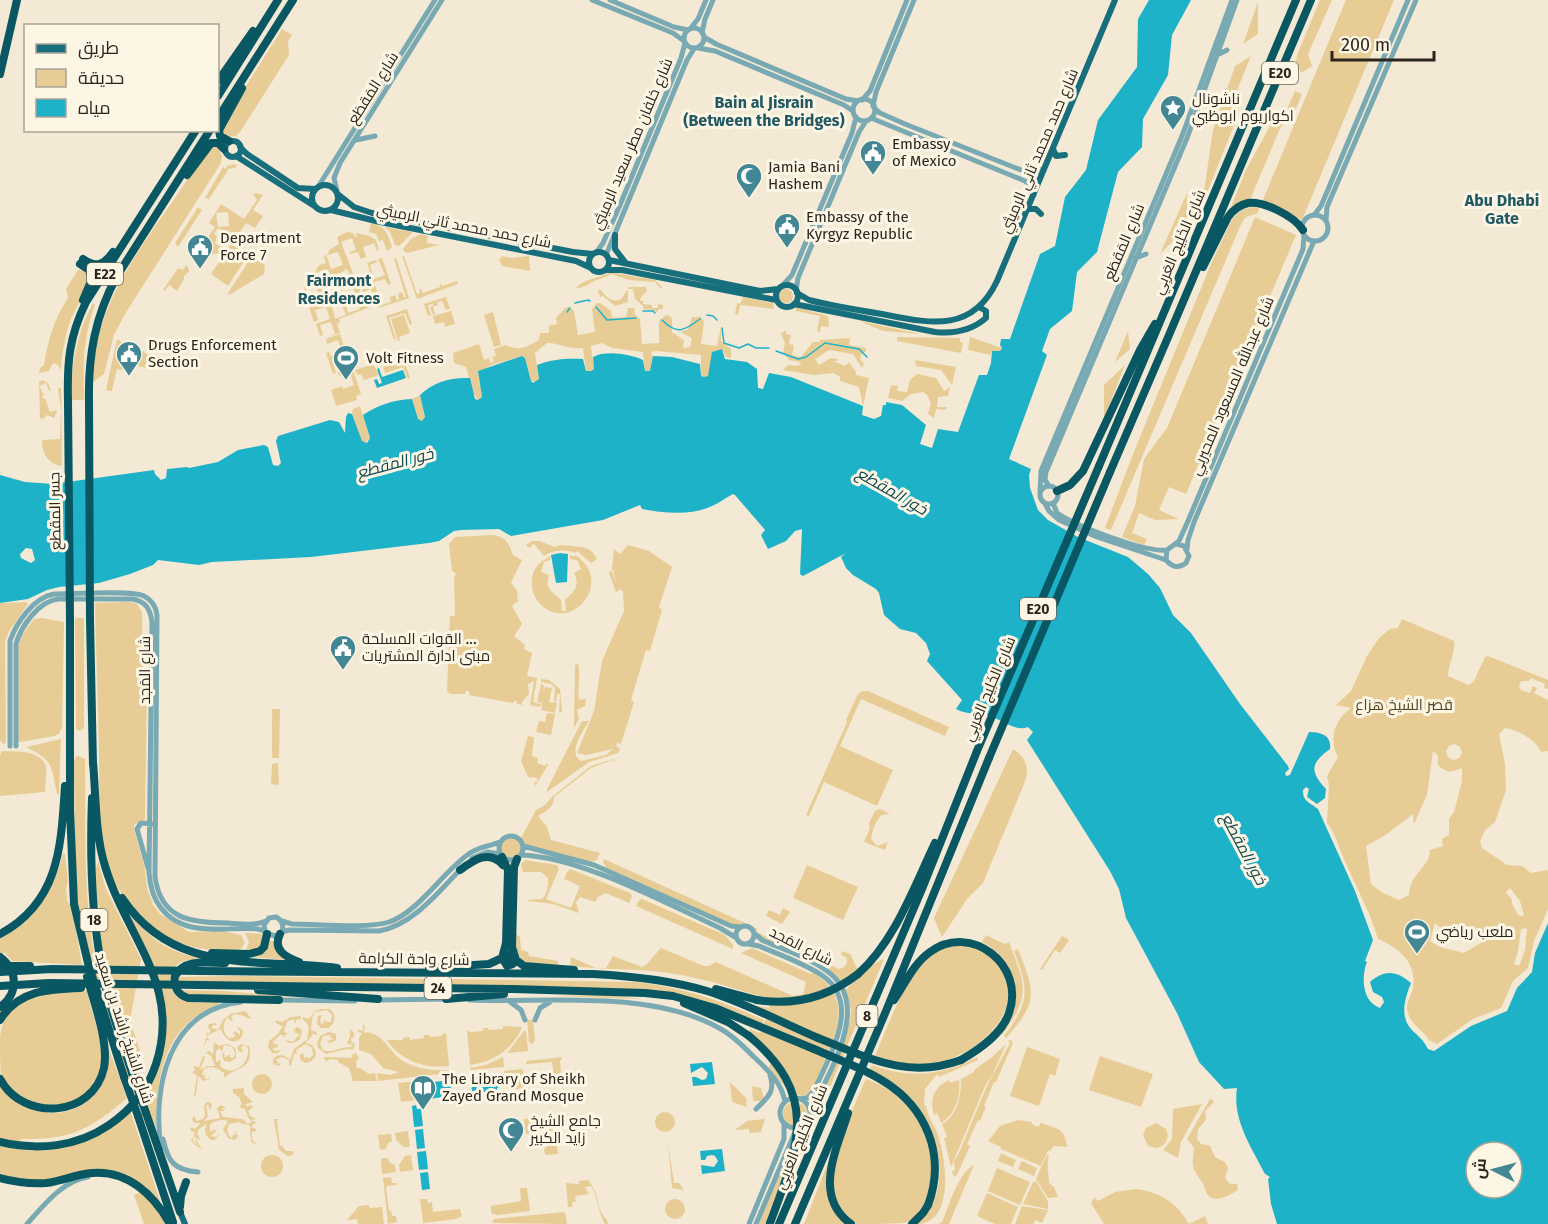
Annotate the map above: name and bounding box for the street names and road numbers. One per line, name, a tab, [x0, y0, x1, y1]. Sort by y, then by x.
street label: شارع المَقطَع	[344, 49, 404, 128]
street label: شارع خلفان مطر سعيد الرميثي	[588, 55, 679, 234]
road number: E20	[1262, 62, 1298, 84]
street label: شارع حمد محمد ثاني الرميثي	[996, 66, 1085, 237]
street label: شارع الخَلِيج العَربِي	[1149, 187, 1212, 298]
street label: شارع حمد محمد ثاني الرميثي	[375, 200, 553, 255]
street label: شارع المَقطَع	[1100, 201, 1150, 284]
road number: E22	[87, 263, 123, 285]
street label: شارع عبدالله المسعود المحيربي	[1185, 294, 1281, 479]
street label: جسر المقطع	[45, 472, 67, 550]
road number: E20	[1020, 598, 1056, 620]
street label: شارع الخَلِيج العَربِي	[959, 634, 1022, 745]
street label: شارع المَجد	[136, 636, 156, 704]
road number: 18	[80, 909, 107, 931]
street label: شارع المَجد	[766, 922, 836, 971]
street label: شارع واحة الكرامة	[358, 949, 470, 971]
street label: شارع الشيخ راشد بن سعيد	[89, 950, 157, 1106]
road number: 24	[424, 977, 452, 999]
road number: 8	[856, 1005, 878, 1027]
street label: شارع الخَلِيج العَربِي	[771, 1082, 834, 1193]

